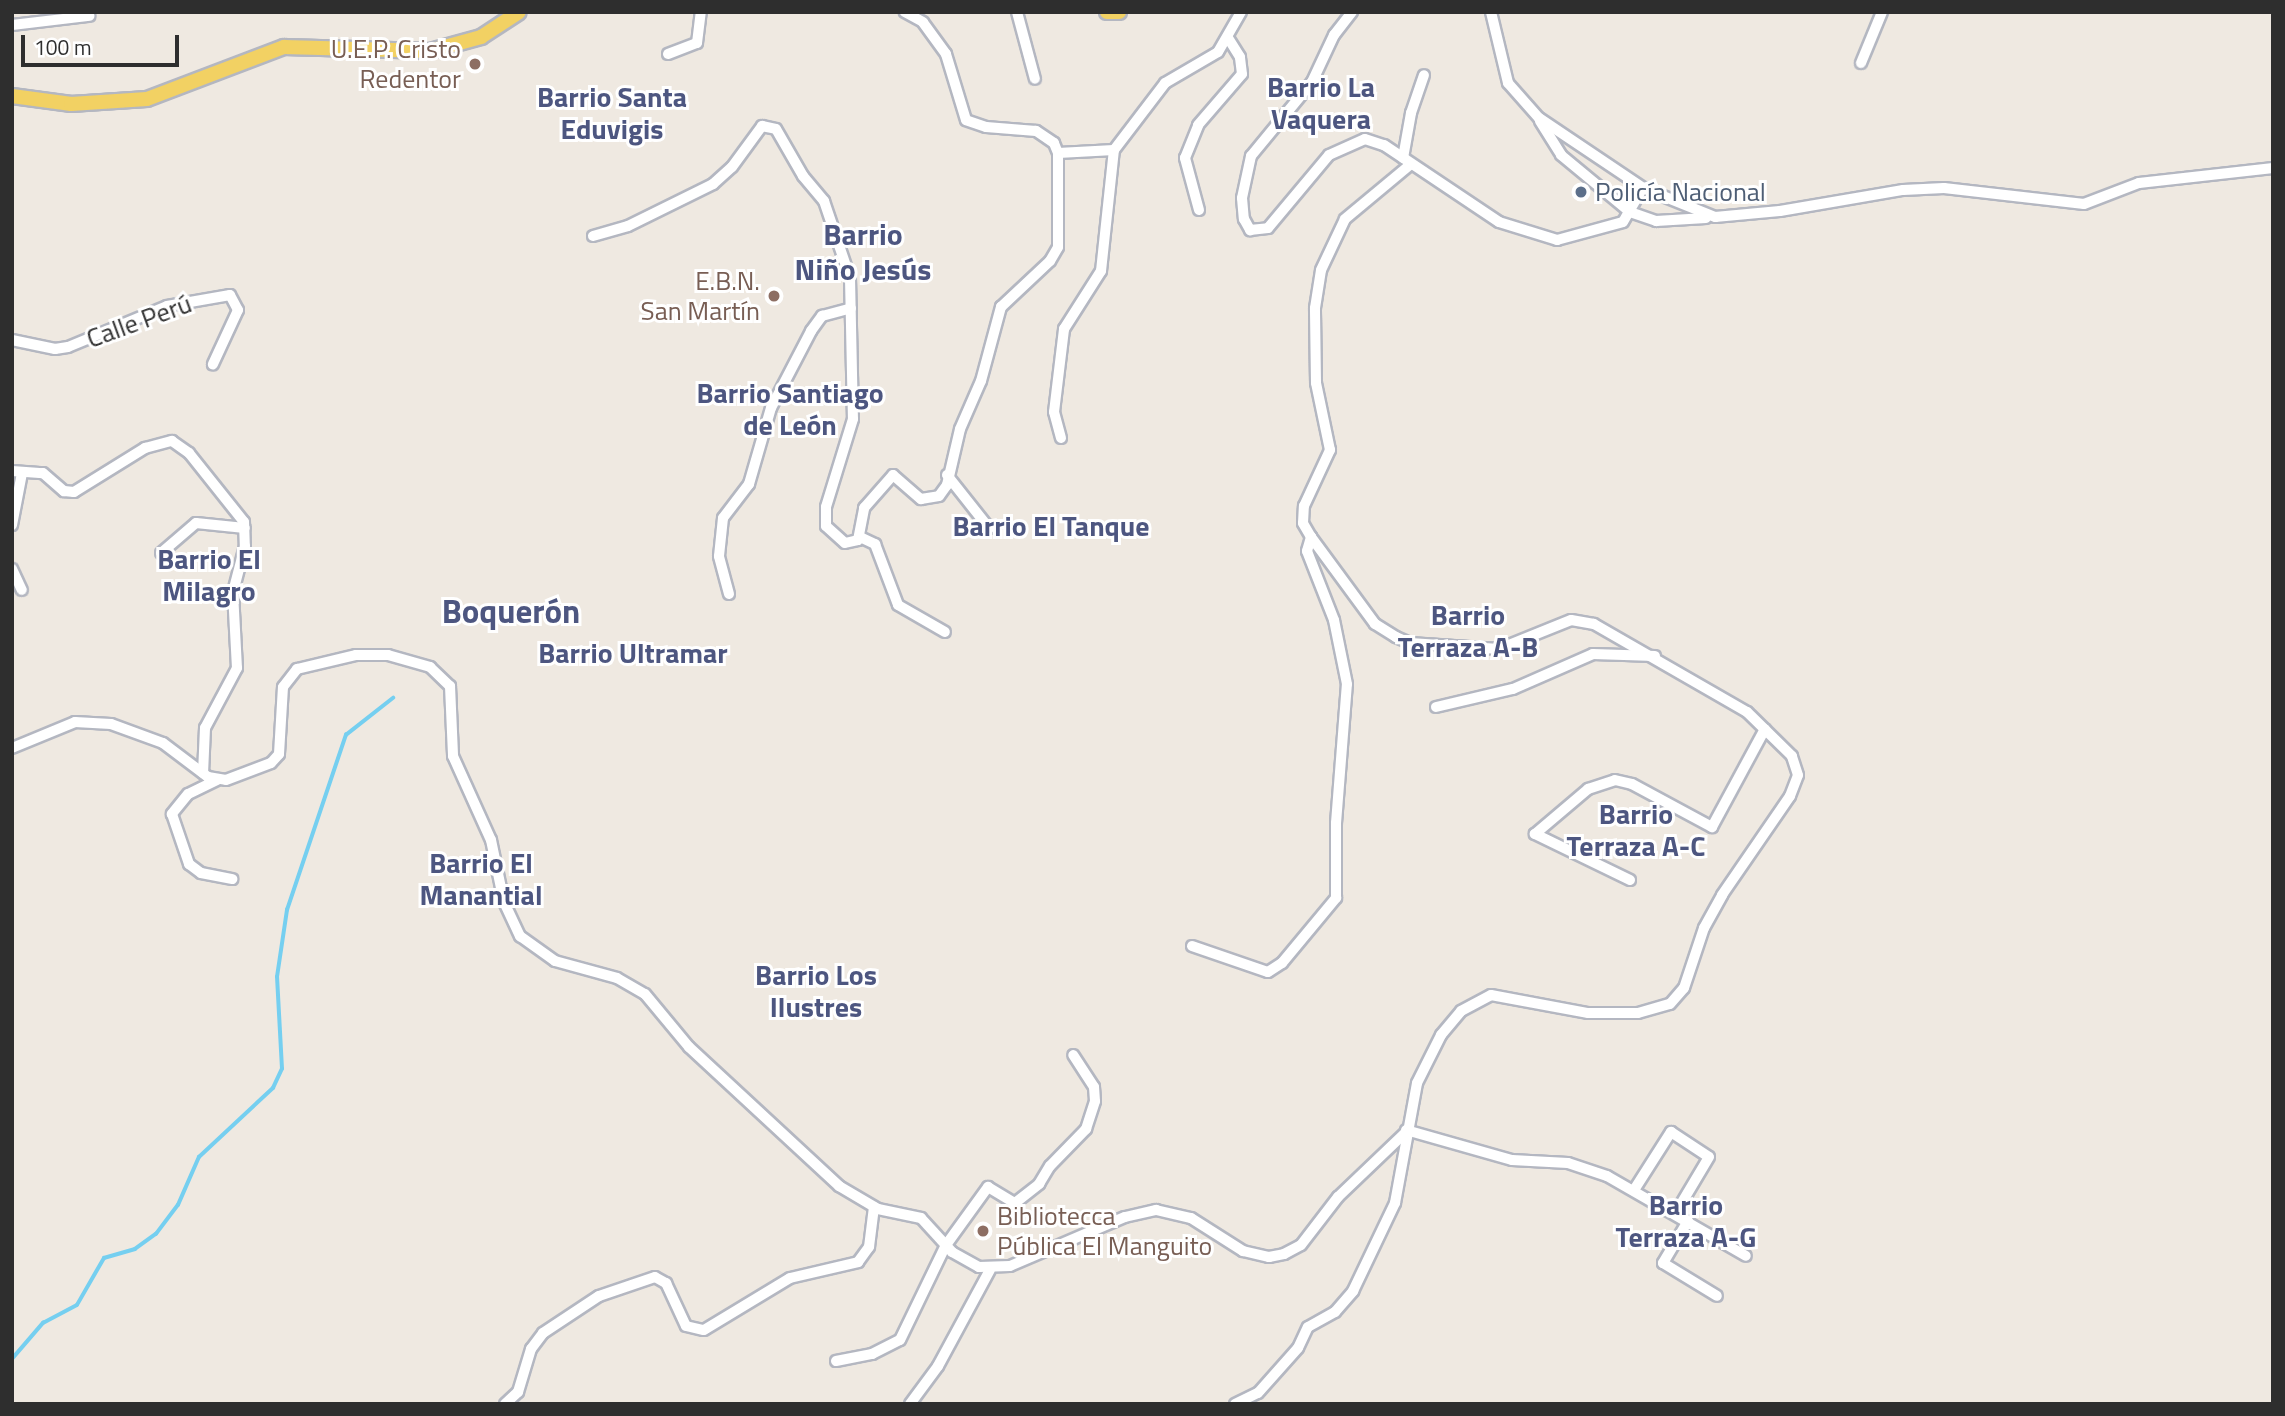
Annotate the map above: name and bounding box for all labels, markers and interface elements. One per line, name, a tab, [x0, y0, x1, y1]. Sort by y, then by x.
scale bar	[24, 21, 182, 65]
text: 100 m	[34, 31, 91, 63]
place label: U.E.P. Cristo Redentor	[331, 33, 461, 94]
marker: U.E.P. Cristo Redentor	[467, 56, 483, 72]
district label: Barrio La Vaquera	[1267, 70, 1375, 136]
district label: Barrio Santa Eduvigis	[537, 80, 687, 146]
place label: Policía Nacional	[1595, 176, 1766, 208]
marker: Policía Nacional	[1573, 184, 1589, 200]
district label: Barrio Niño Jesús	[795, 216, 931, 286]
place label: E.B.N. San Martín	[641, 265, 760, 326]
street label: Calle Perú	[82, 288, 196, 354]
marker: E.B.N. San Martín	[766, 288, 782, 304]
district label: Barrio Santiago de León	[696, 376, 884, 442]
district label: Barrio El Tanque	[952, 509, 1150, 543]
district label: Barrio El Milagro	[157, 542, 261, 608]
district label: Boquerón	[442, 592, 580, 632]
district label: Barrio Terraza A-B	[1398, 598, 1538, 664]
district label: Barrio Ultramar	[538, 636, 728, 670]
district label: Barrio Terraza A-C	[1567, 797, 1705, 863]
district label: Barrio El Manantial	[420, 846, 542, 912]
district label: Barrio Los Ilustres	[755, 958, 877, 1024]
district label: Barrio Terraza A-G	[1616, 1188, 1756, 1254]
place label: Bibliotecca Pública El Manguito	[997, 1200, 1212, 1262]
marker: Bibliotecca Pública El Manguito	[975, 1223, 991, 1239]

